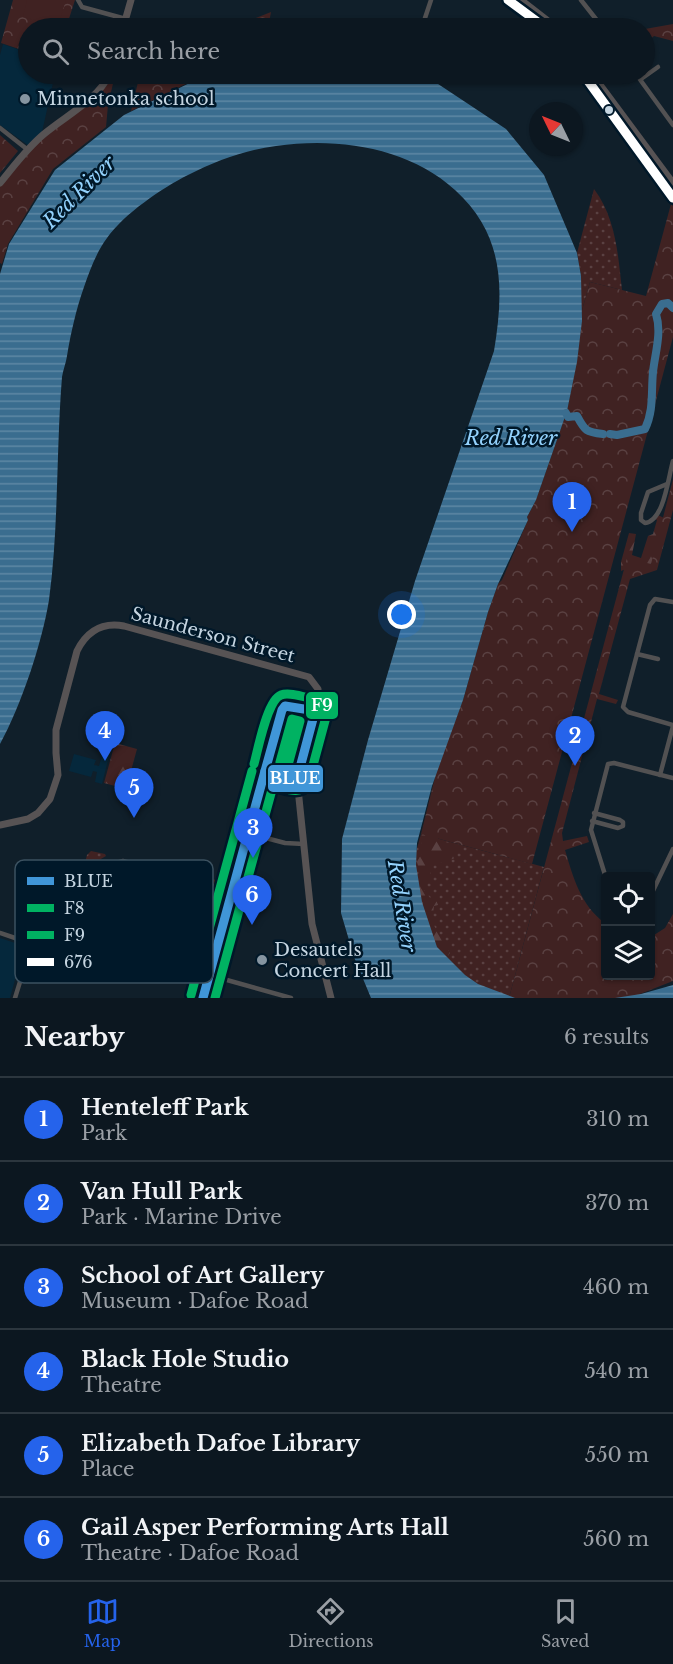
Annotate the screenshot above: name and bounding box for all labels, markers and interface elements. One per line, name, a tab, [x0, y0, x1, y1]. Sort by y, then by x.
search box	[18, 18, 655, 84]
icon: search	[39, 35, 72, 68]
text: Search here	[87, 38, 220, 65]
place label: Minnetonka school	[37, 88, 215, 110]
marker: Minnetonka school	[18, 92, 32, 106]
north arrow	[529, 102, 583, 156]
unlabelled marker	[603, 104, 615, 116]
water label: Red River	[37, 150, 121, 234]
water label: Red River	[464, 426, 558, 450]
pin: 1	[552, 482, 592, 532]
your location	[387, 600, 416, 629]
street label: Saunderson Street	[129, 603, 298, 668]
line badge: F9	[305, 691, 339, 720]
text: F9	[311, 695, 333, 715]
pin: 4	[86, 712, 124, 761]
pin: 2	[556, 716, 594, 766]
line badge: BLUE	[267, 764, 324, 793]
pin: 5	[114, 768, 154, 818]
text: BLUE	[270, 768, 320, 788]
pin: 3	[234, 808, 272, 858]
water label: Red River	[383, 857, 421, 954]
legend	[15, 860, 213, 983]
text: BLUE	[64, 871, 113, 891]
map controls	[601, 872, 655, 980]
button: locate	[601, 872, 655, 926]
pin: 6	[232, 876, 272, 925]
text: F8	[64, 898, 84, 918]
text: F9	[64, 925, 85, 945]
button: layers	[601, 926, 655, 980]
place label: Desautels Concert Hall	[274, 939, 392, 982]
text: 676	[64, 952, 93, 972]
marker: Desautels Concert Hall	[255, 953, 269, 967]
text: Nearby	[24, 1021, 125, 1053]
text: 6 results	[564, 1025, 649, 1049]
text: Henteleff Park	[81, 1094, 249, 1121]
text: 1	[39, 1107, 48, 1131]
text: 310 m	[586, 1107, 649, 1131]
text: Park	[81, 1121, 127, 1145]
text: Van Hull Park	[81, 1178, 242, 1205]
text: 2	[37, 1191, 50, 1215]
text: 370 m	[585, 1191, 649, 1215]
text: Park · Marine Drive	[81, 1205, 282, 1229]
text: School of Art Gallery	[81, 1262, 324, 1289]
text: 3	[37, 1275, 50, 1299]
text: 460 m	[583, 1275, 649, 1299]
text: Museum · Dafoe Road	[81, 1289, 309, 1313]
text: Black Hole Studio	[81, 1346, 289, 1373]
text: 4	[37, 1359, 50, 1383]
text: 540 m	[584, 1359, 649, 1383]
text: Theatre	[81, 1373, 162, 1397]
text: Elizabeth Dafoe Library	[81, 1430, 360, 1457]
text: 5	[38, 1443, 49, 1467]
text: 550 m	[585, 1443, 649, 1467]
text: Place	[81, 1457, 135, 1481]
text: Gail Asper Performing Arts Hall	[81, 1514, 449, 1541]
text: 6	[37, 1527, 50, 1551]
text: 560 m	[583, 1527, 649, 1551]
text: Theatre · Dafoe Road	[81, 1541, 299, 1565]
tab: Map	[84, 1595, 121, 1651]
tab: Directions	[288, 1595, 373, 1651]
tab: Saved	[541, 1595, 589, 1651]

